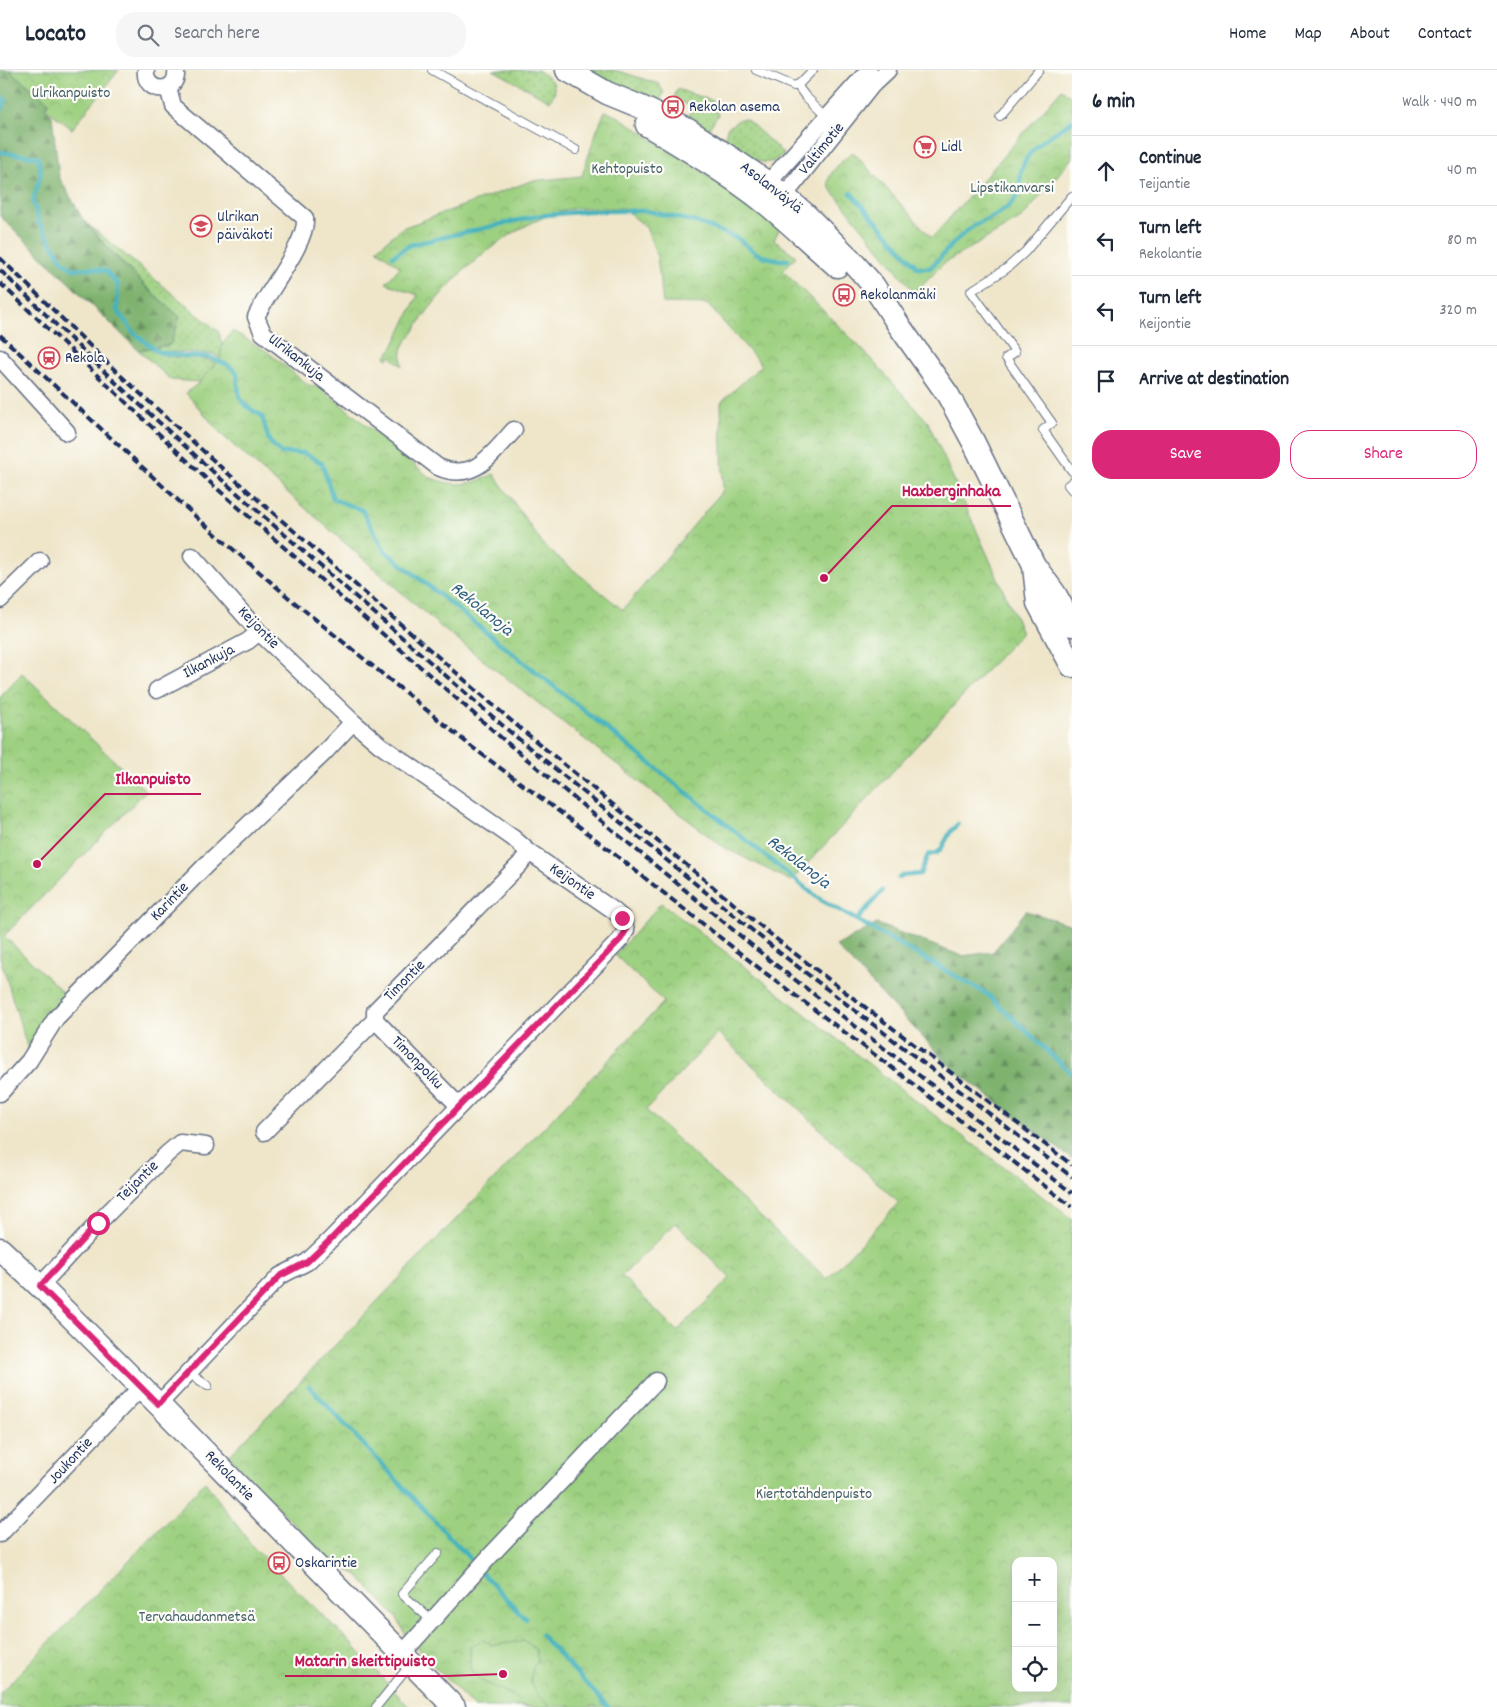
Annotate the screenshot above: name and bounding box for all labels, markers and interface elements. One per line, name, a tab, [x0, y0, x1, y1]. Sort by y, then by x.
search box	[116, 12, 466, 57]
text: Locato	[25, 18, 86, 52]
icon: search	[134, 21, 162, 49]
text: Search here	[174, 21, 260, 48]
text: Home	[1229, 22, 1266, 47]
text: Map	[1294, 22, 1322, 47]
text: About	[1350, 22, 1390, 47]
text: Contact	[1418, 22, 1472, 47]
park label: Ulrikanpuisto	[32, 82, 110, 105]
text: 6 min	[1092, 88, 1135, 118]
text: Walk · 440 m	[1402, 91, 1477, 114]
bus stop icon: Rekolan asema	[661, 95, 685, 119]
place label: Rekolan asema	[689, 96, 780, 119]
street label: Valtimotie	[794, 118, 850, 180]
supermarket icon: Lidl	[913, 135, 937, 159]
place label: Lidl	[941, 136, 962, 159]
text: Continue	[1139, 146, 1201, 173]
street label: Asolanväylä	[735, 156, 807, 220]
icon: ahead	[1092, 157, 1120, 185]
park label: Kehtopuisto	[591, 158, 663, 181]
text: 40 m	[1447, 159, 1477, 182]
text: Teijantie	[1139, 173, 1190, 196]
park label: Lipstikanvarsi	[970, 177, 1054, 200]
place label: Ulrikan päiväkoti	[217, 206, 273, 247]
school or university icon: Ulrikan päiväkoti	[189, 214, 213, 238]
text: Turn left	[1139, 216, 1202, 243]
icon: left	[1092, 227, 1120, 255]
text: 80 m	[1447, 229, 1477, 252]
text: Rekolantie	[1139, 243, 1202, 266]
bus stop icon: Rekolanmäki	[832, 283, 856, 307]
place label: Rekolanmäki	[860, 284, 936, 307]
text: Turn left	[1139, 286, 1202, 313]
icon: left	[1092, 297, 1120, 325]
text: 320 m	[1440, 299, 1477, 322]
text: Keijontie	[1139, 313, 1191, 336]
street label: Ulrikankuja	[263, 328, 330, 388]
station icon: Rekola	[37, 346, 61, 370]
place label: Rekola	[65, 347, 105, 370]
icon: arrive	[1092, 367, 1120, 395]
text: Arrive at destination	[1139, 367, 1289, 394]
button: Save	[1092, 430, 1280, 479]
button: Share	[1290, 430, 1477, 479]
callout: Haxberginhaka	[892, 473, 1011, 506]
text: Haxberginhaka	[902, 480, 1001, 505]
water label: Rekolanoja	[444, 577, 519, 644]
street label: Keijontie	[232, 601, 284, 655]
street label: Ilkankuja	[179, 639, 239, 685]
callout: Ilkanpuisto	[105, 761, 201, 794]
text: Ilkanpuisto	[115, 768, 191, 793]
water label: Rekolanoja	[761, 830, 836, 897]
street label: Keijontie	[544, 858, 600, 906]
street label: Karintie	[145, 877, 195, 927]
route end	[611, 907, 634, 930]
street label: Timontie	[379, 955, 431, 1007]
street label: Timonpolku	[386, 1031, 448, 1095]
street label: Teijantie	[112, 1156, 164, 1208]
route start	[87, 1212, 110, 1235]
street label: Joukontie	[43, 1432, 99, 1490]
street label: Rekolantie	[199, 1445, 259, 1507]
park label: Kiertotähdenpuisto	[756, 1483, 872, 1506]
bus stop icon: Oskarintie	[267, 1551, 291, 1575]
place label: Oskarintie	[295, 1552, 357, 1575]
map controls	[1012, 1557, 1057, 1692]
button: +	[1012, 1557, 1057, 1602]
button: −	[1012, 1602, 1057, 1647]
park label: Tervahaudanmetsä	[139, 1606, 255, 1629]
callout: Matarin skeittipuisto	[285, 1643, 446, 1676]
button: locate	[1012, 1647, 1057, 1692]
text: Matarin skeittipuisto	[295, 1650, 435, 1675]

